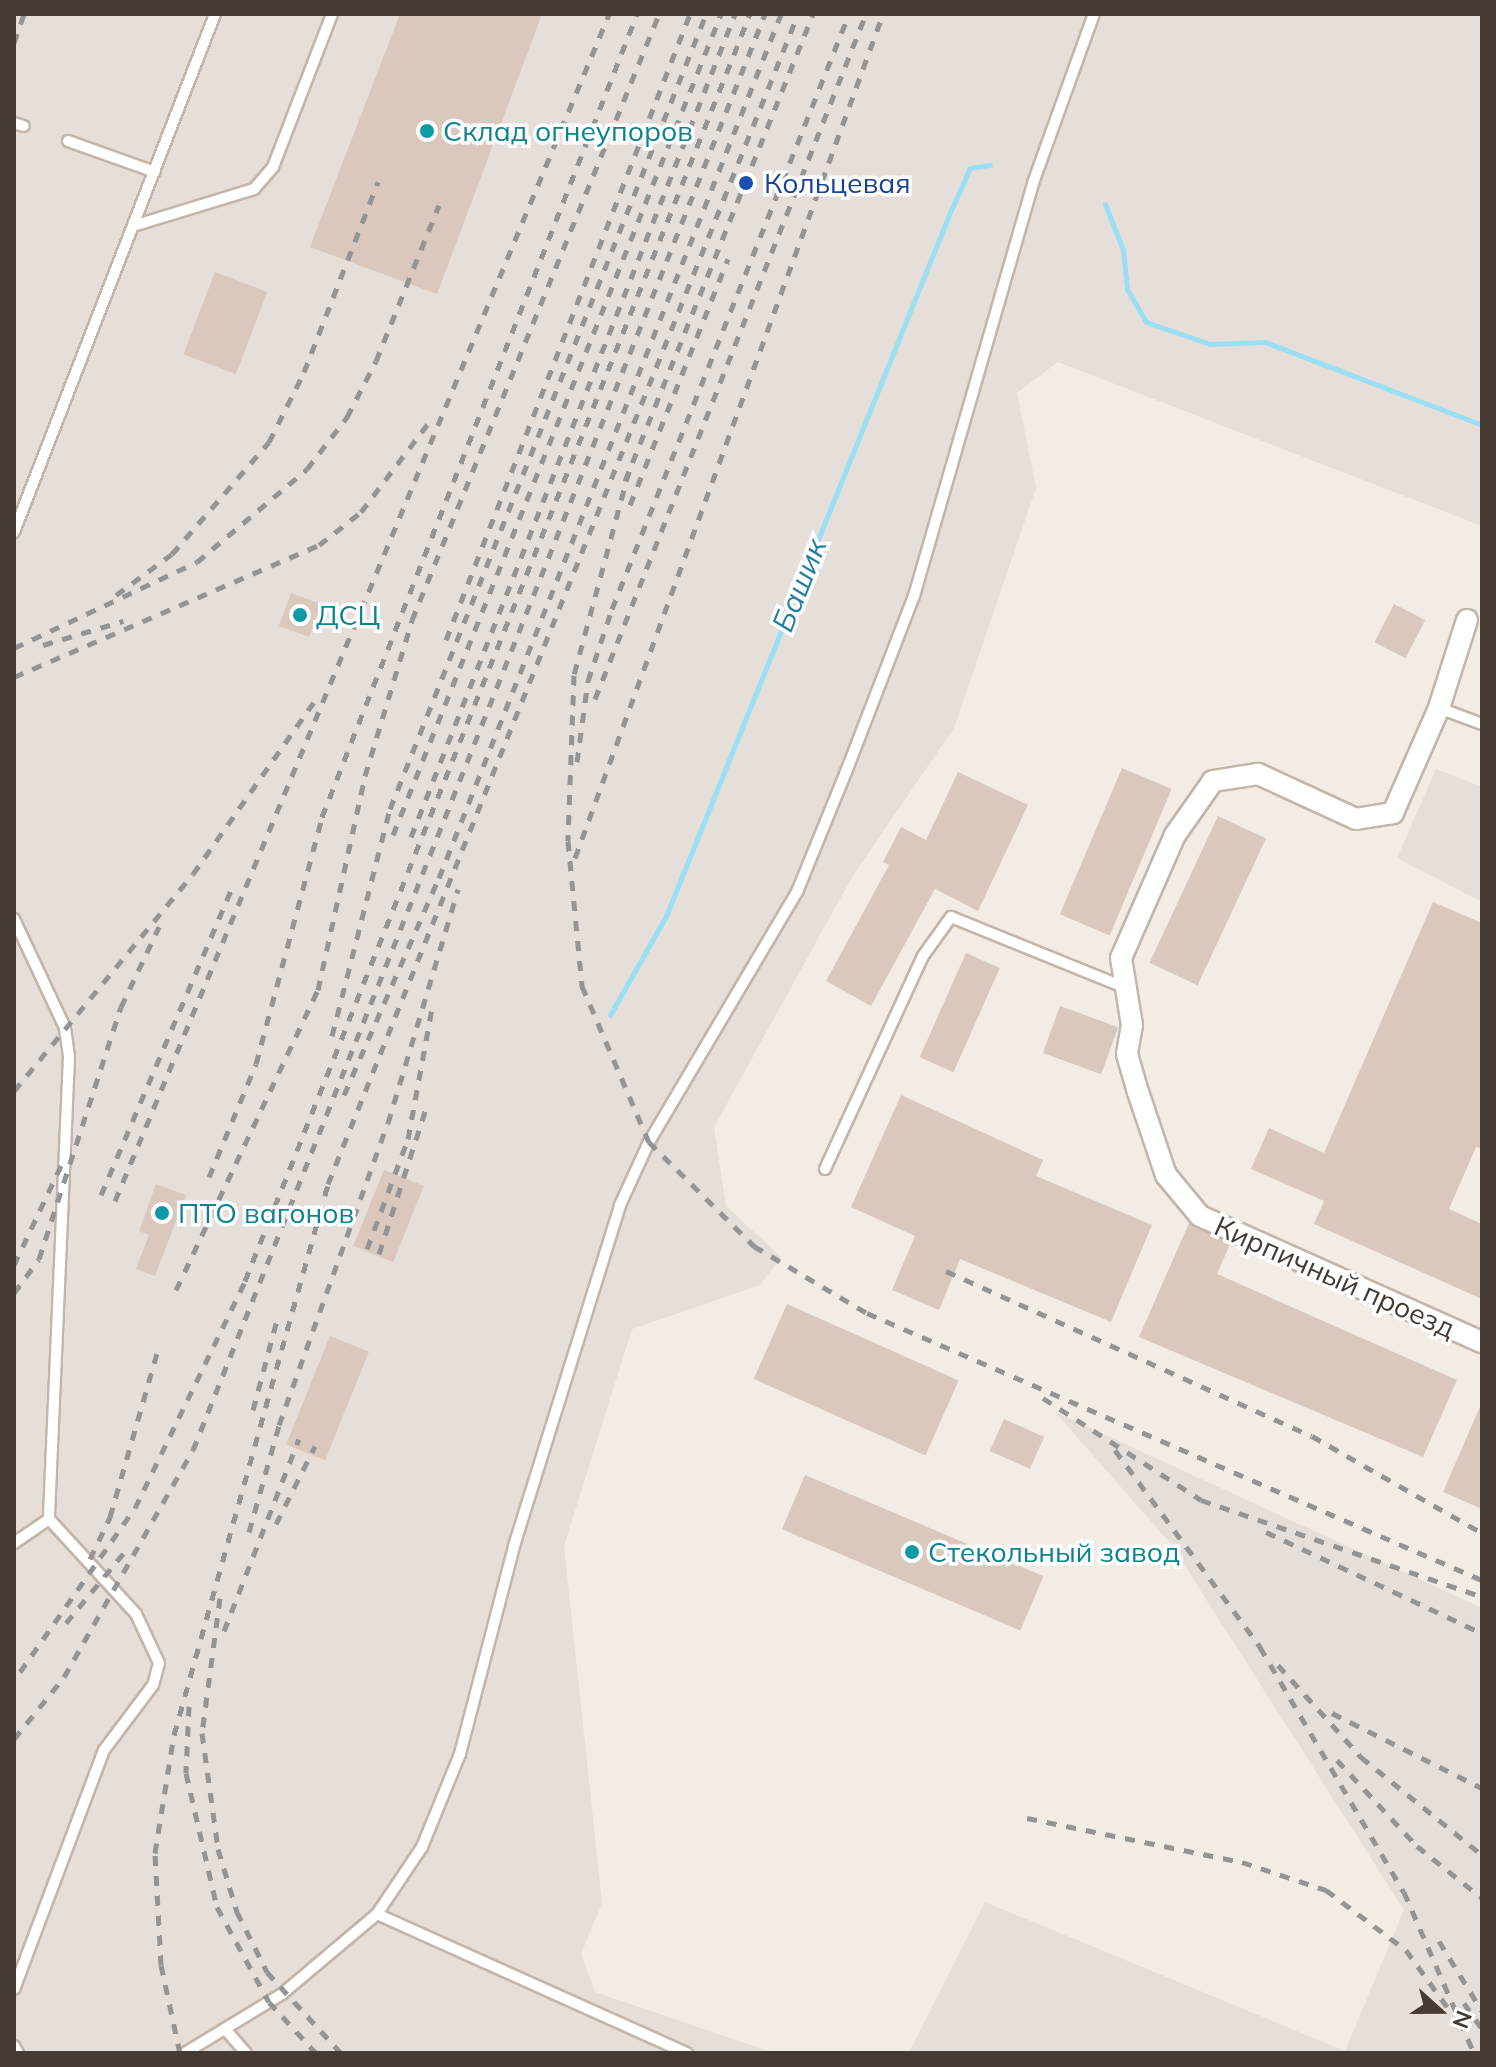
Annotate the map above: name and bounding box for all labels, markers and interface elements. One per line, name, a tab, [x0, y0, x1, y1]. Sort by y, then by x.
place label: Склад огнеупоров	[443, 114, 693, 148]
marker: Склад огнеупоров	[418, 122, 436, 140]
place label: Кольцевая	[764, 166, 911, 200]
marker: Кольцевая	[735, 172, 757, 194]
water label: Башик	[764, 533, 834, 637]
place label: ДСЦ	[316, 598, 380, 632]
marker: ДСЦ	[291, 606, 309, 624]
place label: ПТО вагонов	[178, 1196, 354, 1230]
marker: ПТО вагонов	[153, 1204, 171, 1222]
street label: Кирпичный проезд	[1209, 1209, 1461, 1345]
place label: Стекольный завод	[928, 1535, 1180, 1569]
marker: Стекольный завод	[903, 1543, 921, 1561]
north arrow	[1400, 1971, 1480, 2051]
text: N	[1446, 2007, 1478, 2032]

